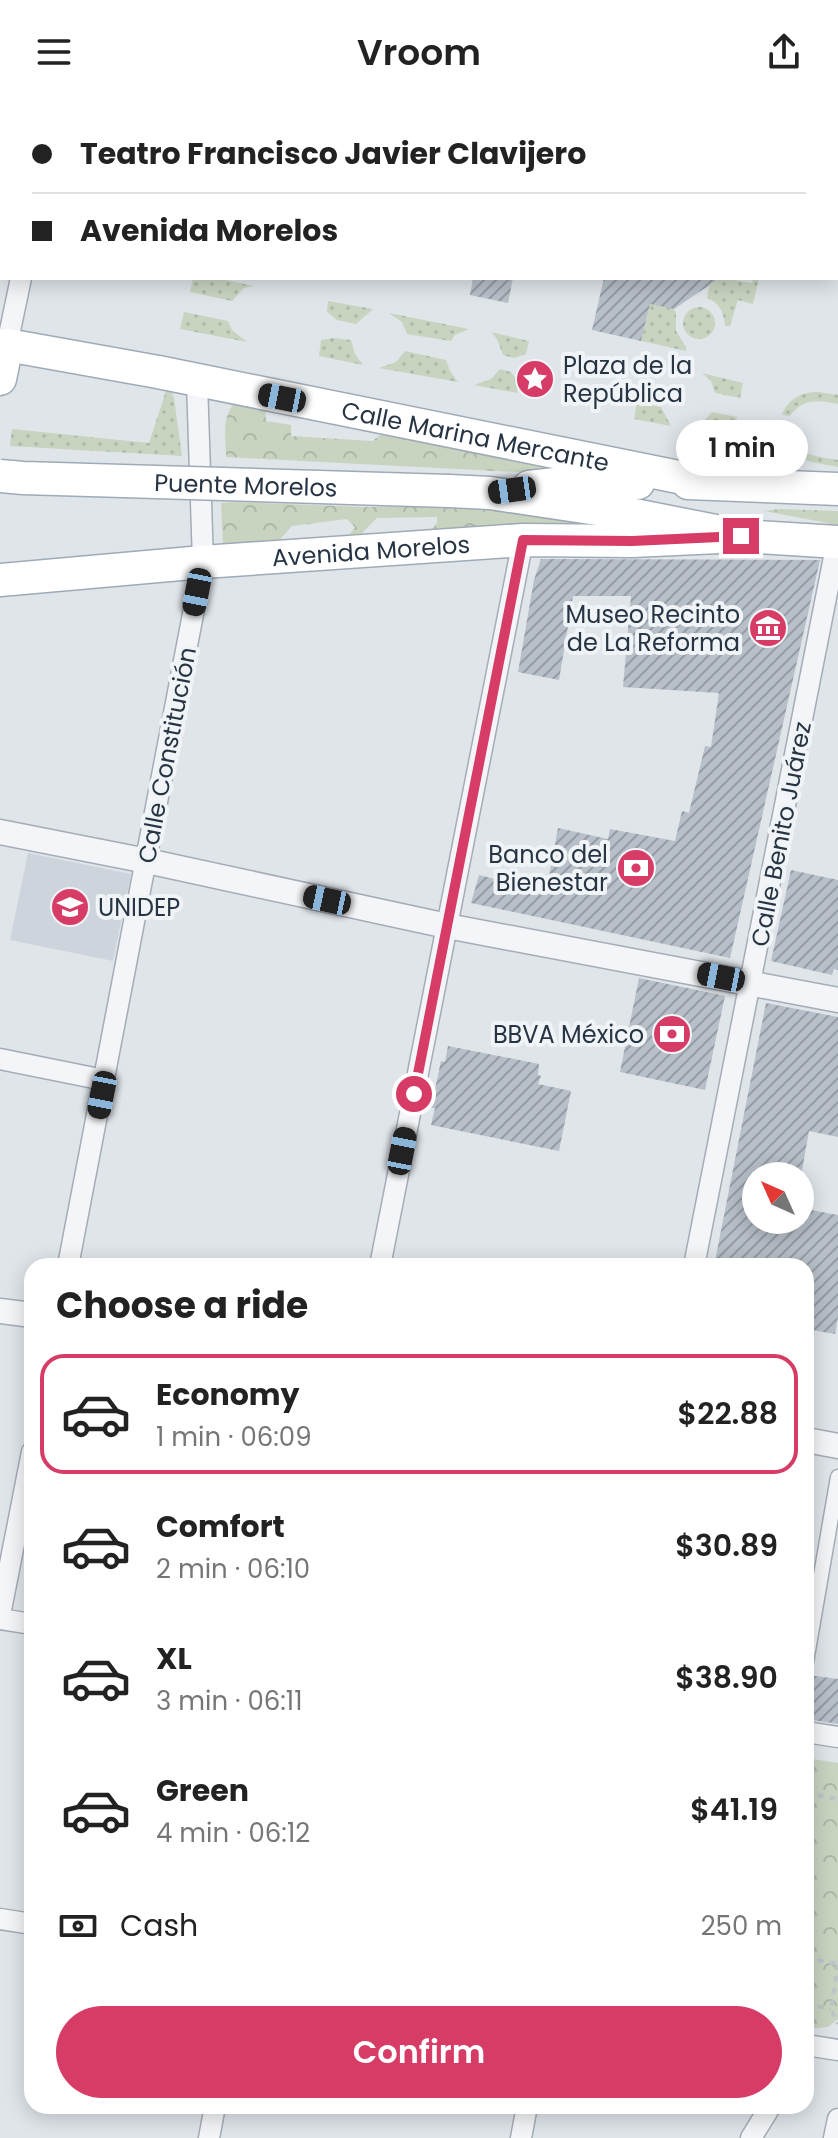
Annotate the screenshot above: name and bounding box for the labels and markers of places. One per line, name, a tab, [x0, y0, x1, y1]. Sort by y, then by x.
place label: Plaza de la República	[563, 349, 692, 410]
place icon: Plaza de la República	[514, 358, 556, 400]
place label: Museo Recinto de La Reforma	[565, 598, 740, 659]
museum icon: Museo Recinto de La Reforma	[747, 607, 789, 649]
place label: Banco del Bienestar	[488, 838, 608, 899]
bank icon: Banco del Bienestar	[615, 847, 657, 889]
school or university icon: UNIDEP	[49, 886, 91, 928]
place label: UNIDEP	[98, 891, 180, 924]
bank icon: BBVA México	[651, 1013, 693, 1055]
place label: BBVA México	[493, 1018, 644, 1051]

